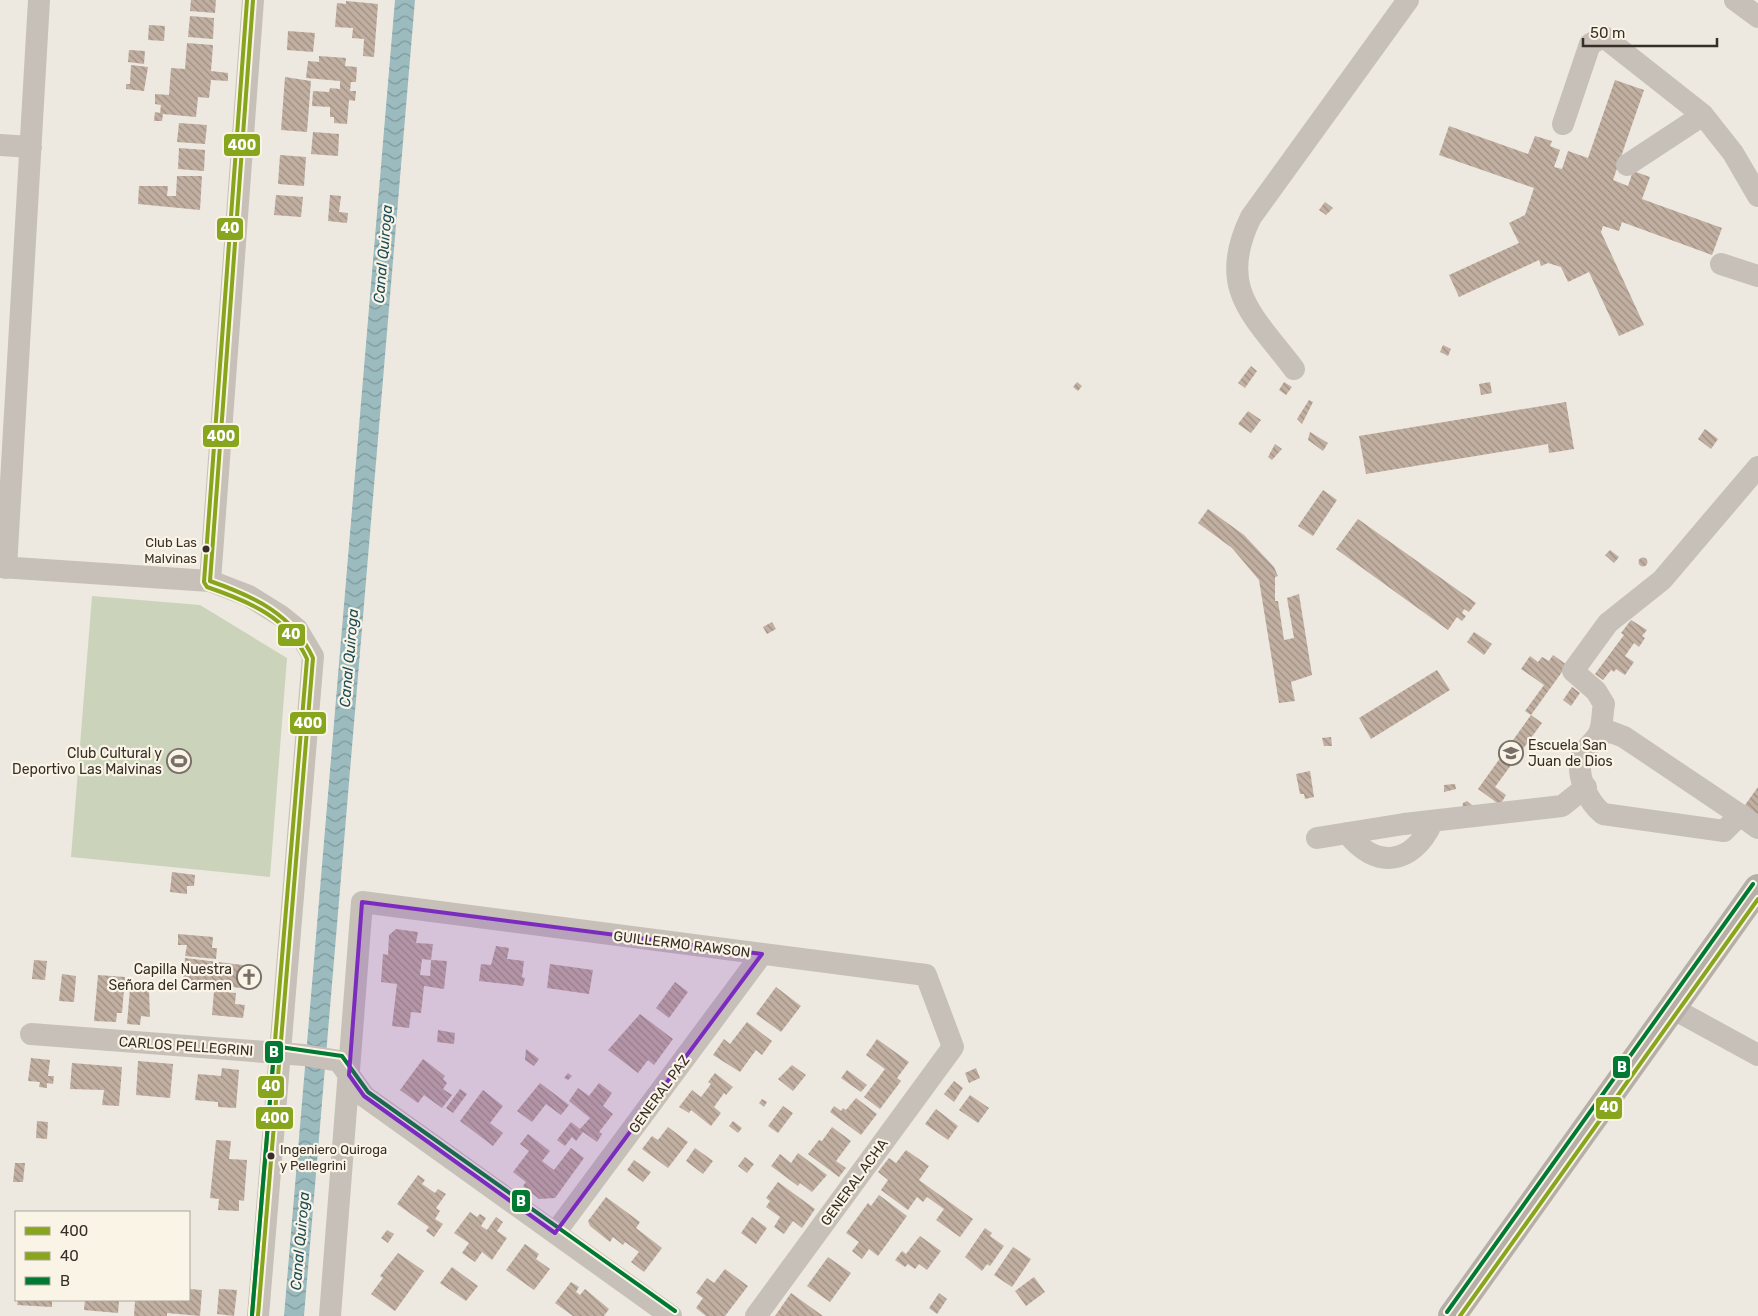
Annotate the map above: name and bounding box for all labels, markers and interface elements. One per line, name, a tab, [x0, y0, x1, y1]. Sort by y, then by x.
scale bar	[1583, 15, 1717, 47]
text: 50 m	[1590, 24, 1625, 42]
line badge: 400	[223, 133, 261, 157]
text: 400	[228, 137, 256, 154]
water label: Canal Quiroga	[370, 204, 396, 304]
line badge: 40	[216, 217, 244, 241]
text: 40	[220, 220, 240, 237]
line badge: 400	[202, 424, 240, 448]
text: 400	[207, 428, 235, 445]
place label: Club Las Malvinas	[144, 535, 197, 566]
marker: Club Las Malvinas	[201, 544, 211, 554]
water label: Canal Quiroga	[336, 608, 362, 708]
line badge: 40	[277, 623, 306, 647]
text: 40	[281, 626, 301, 643]
line badge: 400	[289, 711, 327, 735]
text: 400	[294, 715, 322, 732]
place label: Escuela San Juan de Dios	[1528, 737, 1613, 770]
school or university icon: Escuela San Juan de Dios	[1498, 740, 1524, 766]
place label: Club Cultural y Deportivo Las Malvinas	[12, 745, 162, 778]
sports icon: Club Cultural y Deportivo Las Malvinas	[166, 748, 192, 774]
street label: GUILLERMO RAWSON	[613, 928, 751, 961]
place label: Capilla Nuestra Señora del Carmen	[108, 961, 232, 994]
church icon: Capilla Nuestra Señora del Carmen	[236, 964, 262, 990]
street label: CARLOS PELLEGRINI	[118, 1033, 254, 1060]
line badge: B	[264, 1040, 284, 1064]
text: B	[269, 1044, 279, 1061]
street label: GENERAL PAZ	[626, 1052, 693, 1136]
line badge: B	[1612, 1055, 1631, 1079]
text: B	[1617, 1059, 1627, 1076]
line badge: 40	[257, 1075, 285, 1099]
text: 40	[261, 1078, 281, 1095]
line badge: 40	[1595, 1096, 1623, 1120]
text: 40	[1599, 1099, 1619, 1116]
line badge: 400	[255, 1106, 294, 1130]
text: 400	[261, 1110, 289, 1127]
street label: GENERAL ACHA	[817, 1135, 892, 1229]
place label: Ingeniero Quiroga y Pellegrini	[280, 1142, 387, 1174]
marker: Ingeniero Quiroga y Pellegrini	[266, 1151, 276, 1161]
line badge: B	[511, 1189, 531, 1213]
water label: Canal Quiroga	[287, 1191, 313, 1291]
text: B	[516, 1193, 526, 1210]
legend	[15, 1211, 190, 1301]
text: 400	[60, 1222, 88, 1240]
text: 40	[60, 1247, 79, 1265]
text: B	[60, 1272, 70, 1290]

